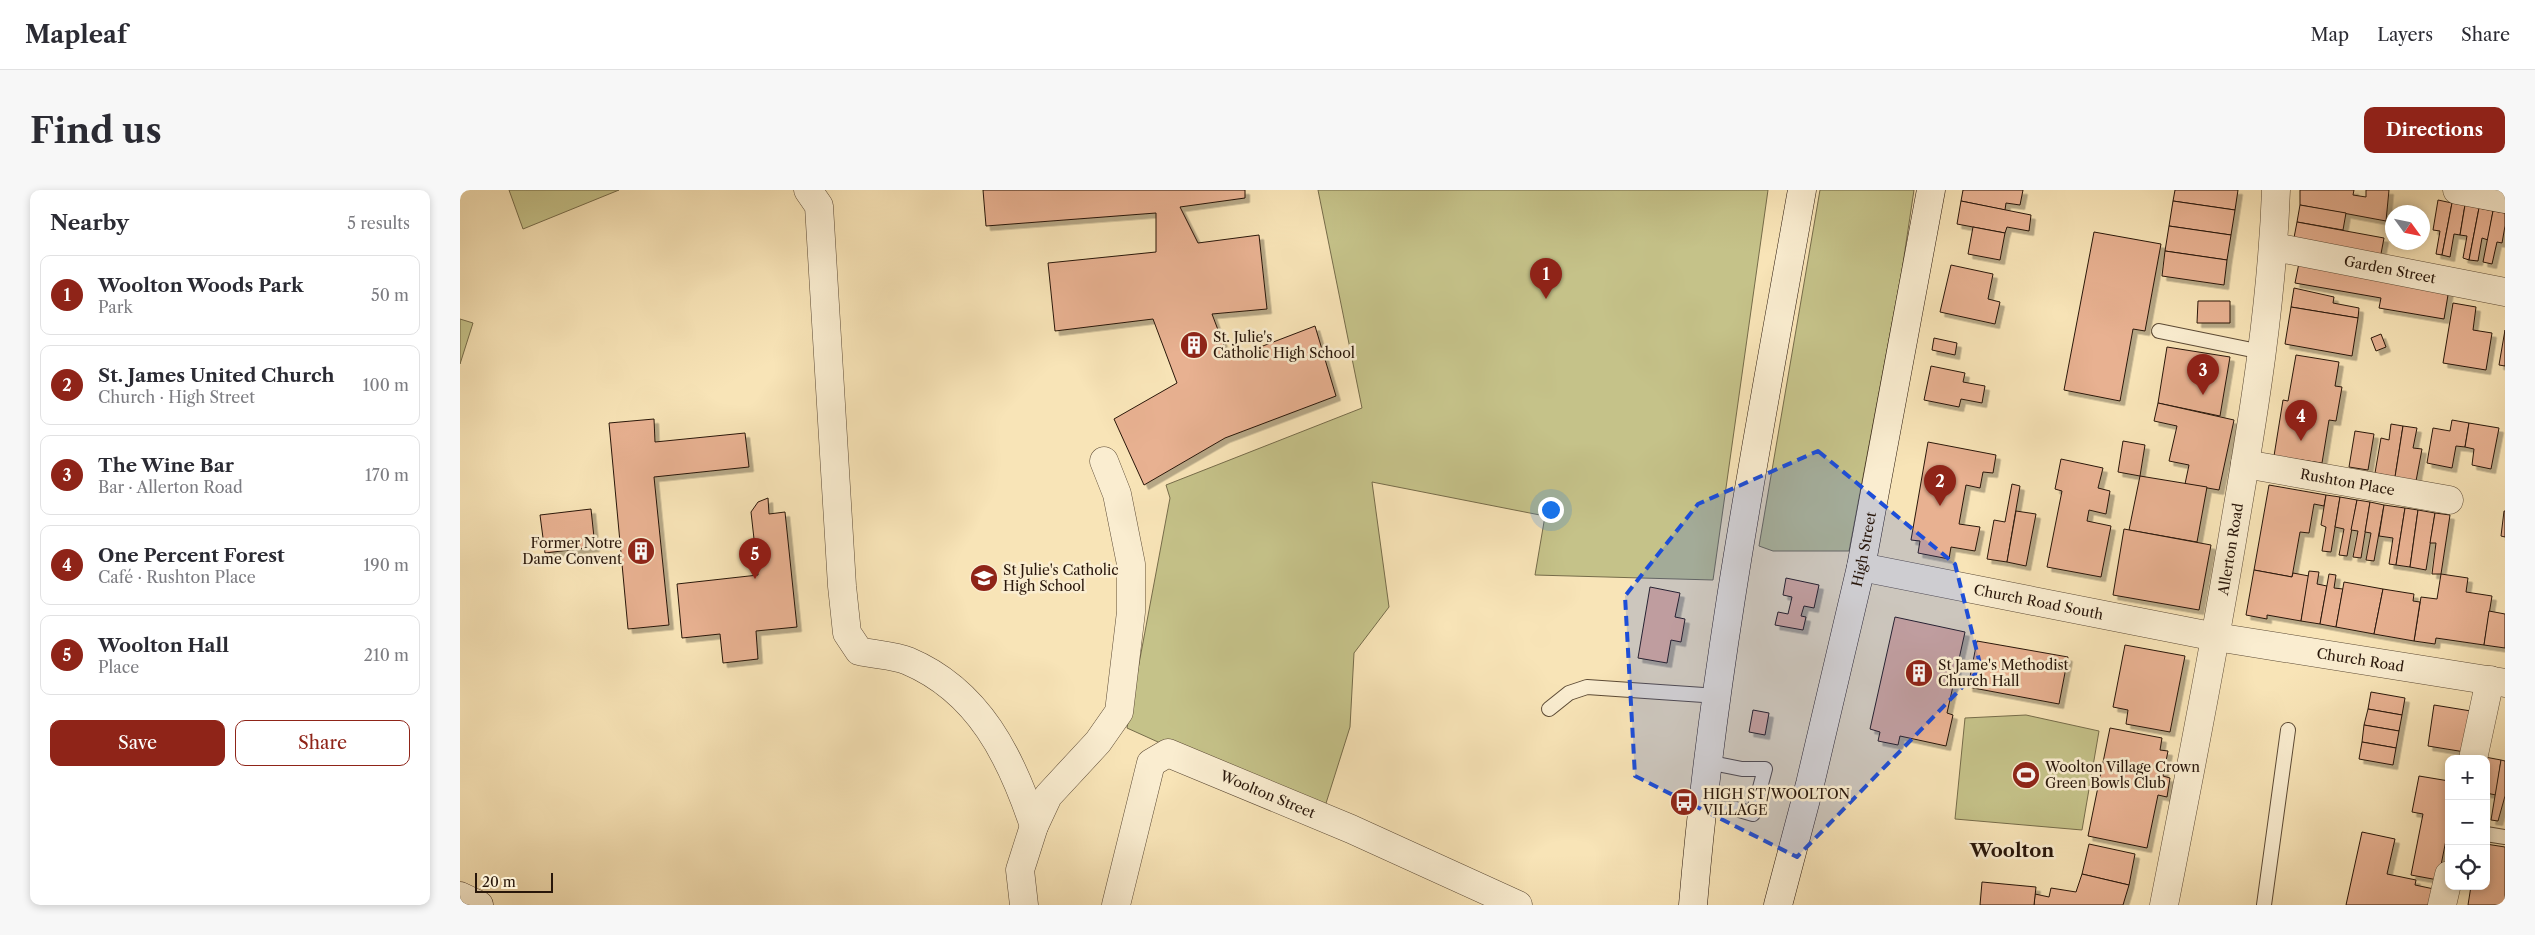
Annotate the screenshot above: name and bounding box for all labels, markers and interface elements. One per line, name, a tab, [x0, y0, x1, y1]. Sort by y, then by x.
text: Mapleaf	[25, 20, 127, 49]
text: Map	[2311, 24, 2349, 46]
text: Layers	[2377, 24, 2433, 46]
text: Share	[2461, 24, 2510, 46]
button: Directions	[2364, 107, 2505, 153]
text: Find us	[30, 109, 162, 152]
north arrow	[2385, 205, 2430, 250]
text: Nearby	[50, 210, 129, 235]
text: 5 results	[347, 213, 410, 233]
street label: Garden Street	[2342, 252, 2437, 287]
pin: 1	[1530, 258, 1562, 299]
text: Woolton Woods Park	[98, 274, 304, 297]
text: 1	[63, 285, 71, 305]
text: 50 m	[371, 285, 409, 305]
text: Park	[98, 297, 133, 317]
place label: St. Julie's Catholic High School	[1213, 328, 1355, 362]
building icon: St. Julie's Catholic High School	[1179, 330, 1209, 360]
pin: 3	[2187, 354, 2219, 395]
text: St. James United Church	[98, 364, 335, 387]
text: 2	[62, 375, 72, 395]
text: 100 m	[363, 375, 409, 395]
text: Church · High Street	[98, 387, 255, 407]
pin: 4	[2285, 400, 2317, 441]
text: The Wine Bar	[98, 454, 234, 477]
text: 3	[62, 465, 72, 485]
text: 170 m	[365, 465, 409, 485]
pin: 2	[1924, 465, 1956, 506]
street label: Rushton Place	[2299, 465, 2396, 499]
text: Bar · Allerton Road	[98, 477, 243, 497]
your location	[1538, 497, 1564, 523]
street label: Allerton Road	[2214, 501, 2247, 598]
street label: High Street	[1848, 510, 1880, 589]
place label: Former Notre Dame Convent	[522, 534, 622, 568]
building icon: Former Notre Dame Convent	[626, 536, 656, 566]
pin: 5	[739, 538, 771, 579]
text: One Percent Forest	[98, 544, 285, 567]
text: 4	[62, 555, 72, 575]
text: 190 m	[364, 555, 409, 575]
place label: St Julie's Catholic High School	[1003, 561, 1119, 595]
school or university icon: St Julie's Catholic High School	[969, 563, 999, 593]
text: Café · Rushton Place	[98, 567, 256, 587]
street label: Church Road South	[1972, 580, 2105, 624]
text: Woolton Hall	[98, 634, 229, 657]
street label: Church Road	[2315, 644, 2406, 676]
text: 5	[63, 645, 71, 665]
text: 210 m	[364, 645, 409, 665]
place label: St Jame's Methodist Church Hall	[1938, 656, 2068, 690]
text: Place	[98, 657, 139, 677]
building icon: St Jame's Methodist Church Hall	[1904, 658, 1934, 688]
button: Save	[50, 720, 225, 766]
button: Share	[235, 720, 410, 766]
map controls	[2445, 755, 2490, 890]
button: +	[2445, 755, 2490, 800]
place label: Woolton Village Crown Green Bowls Club	[2044, 758, 2200, 792]
sports icon: Woolton Village Crown Green Bowls Club	[2011, 760, 2041, 790]
street label: Woolton Street	[1217, 766, 1318, 822]
place label: HIGH ST/WOOLTON VILLAGE	[1702, 785, 1851, 819]
bus stop icon: HIGH ST/WOOLTON VILLAGE	[1669, 787, 1699, 817]
button: −	[2445, 800, 2490, 845]
district label: Woolton	[1969, 839, 2054, 862]
button: locate	[2445, 845, 2490, 890]
scale bar	[475, 870, 552, 893]
text: 20 m	[482, 873, 516, 891]

